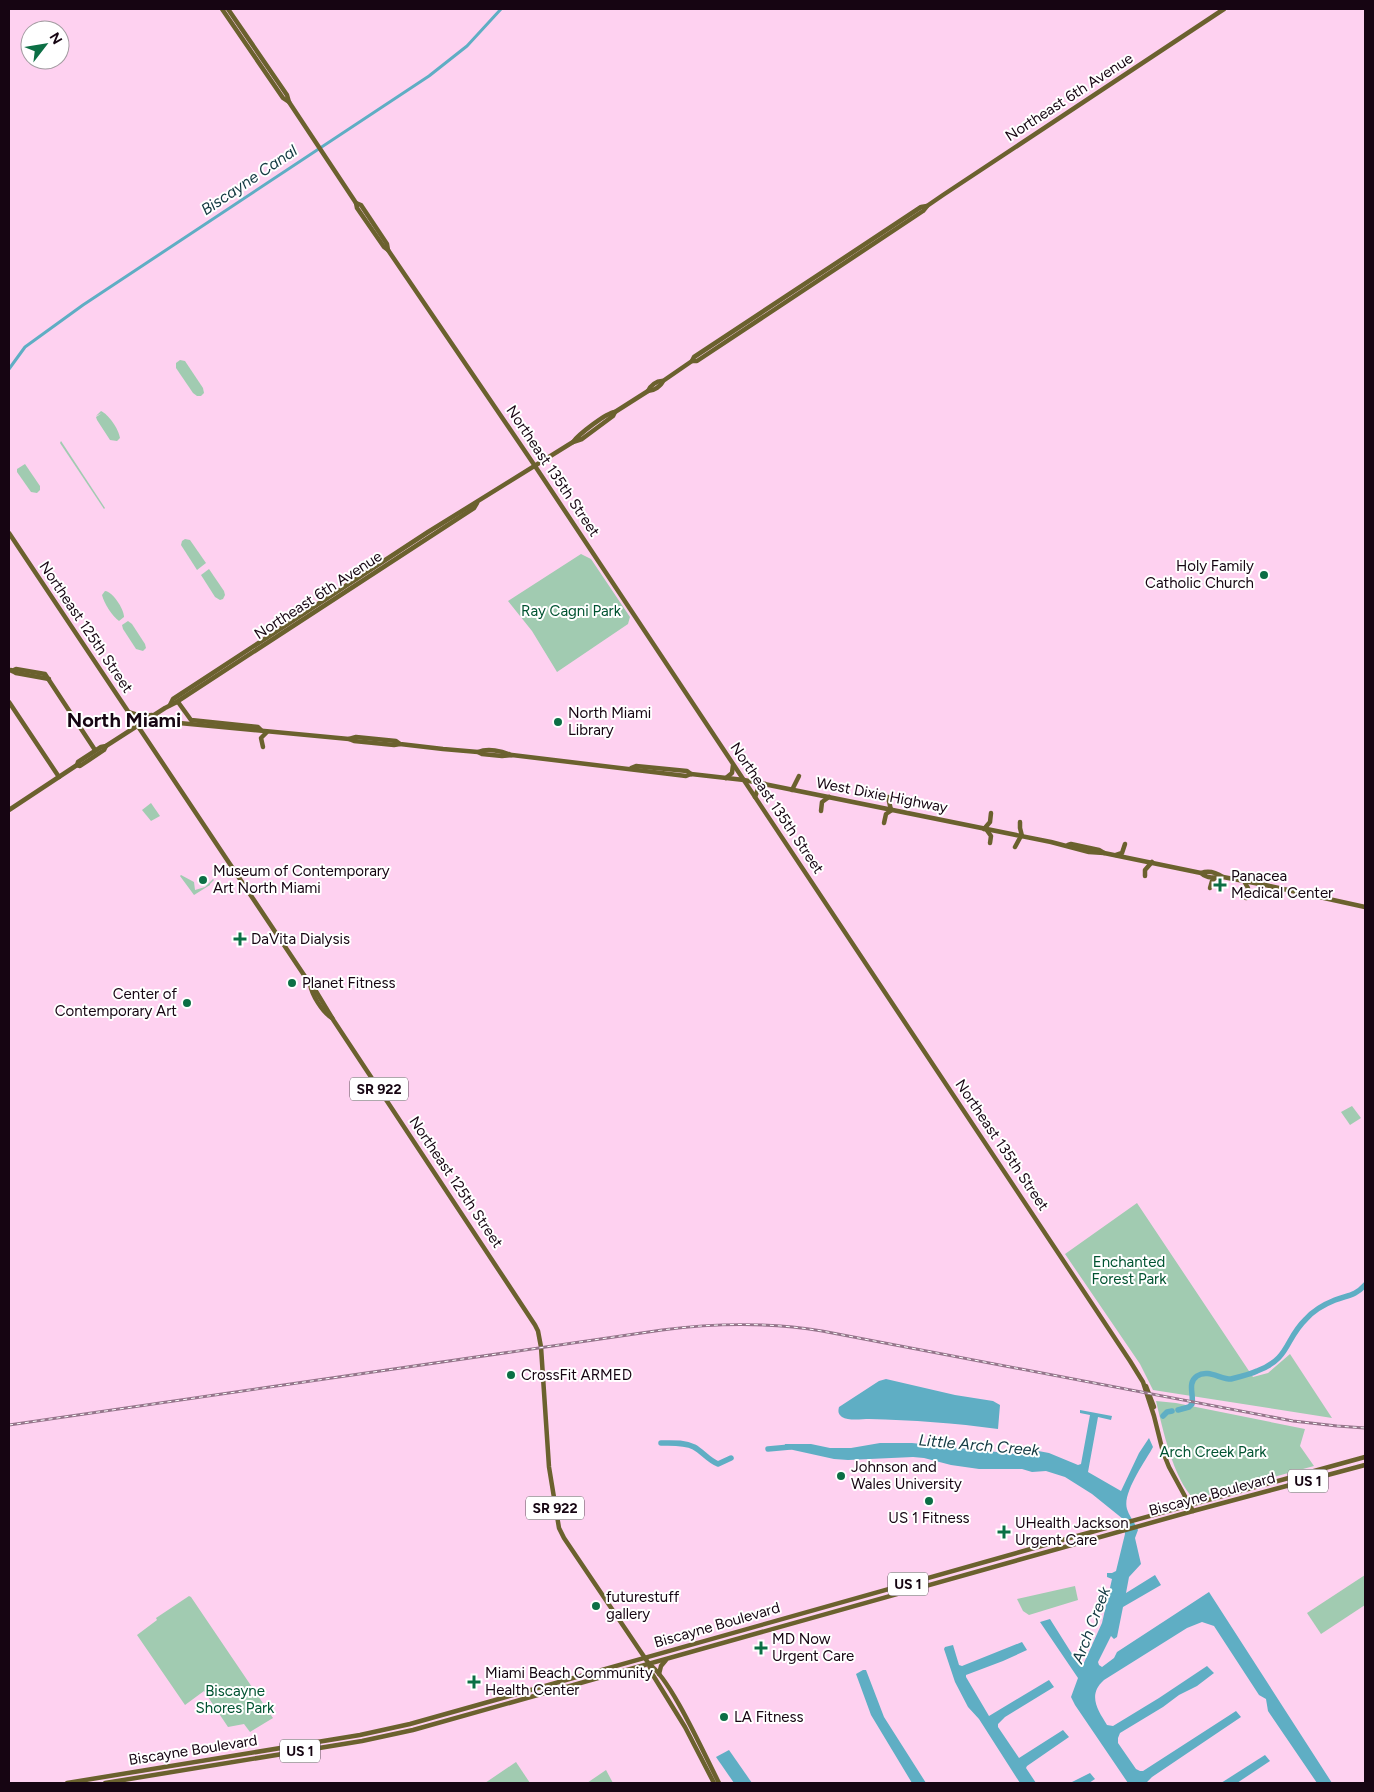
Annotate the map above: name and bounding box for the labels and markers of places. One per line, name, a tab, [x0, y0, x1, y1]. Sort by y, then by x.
place label: Holy Family Catholic Church	[1145, 557, 1254, 592]
marker: Holy Family Catholic Church	[1258, 569, 1270, 581]
place label: North Miami Library	[568, 704, 651, 739]
marker: North Miami Library	[552, 716, 564, 728]
place label: Museum of Contemporary Art North Miami	[213, 862, 390, 897]
place label: Panacea Medical Center	[1231, 867, 1333, 902]
marker: Museum of Contemporary Art North Miami	[197, 874, 209, 886]
marker: Panacea Medical Center	[1213, 878, 1227, 892]
place label: DaVita Dialysis	[251, 930, 350, 948]
marker: DaVita Dialysis	[233, 932, 247, 946]
place label: Planet Fitness	[302, 974, 395, 992]
marker: Planet Fitness	[286, 977, 298, 989]
place label: Center of Contemporary Art	[55, 985, 177, 1020]
marker: Center of Contemporary Art	[181, 997, 193, 1009]
place label: CrossFit ARMED	[521, 1366, 632, 1384]
marker: CrossFit ARMED	[505, 1369, 517, 1381]
place label: Johnson and Wales University	[851, 1458, 962, 1493]
marker: Johnson and Wales University	[835, 1470, 847, 1482]
marker: US 1 Fitness	[923, 1495, 935, 1507]
place label: US 1 Fitness	[888, 1509, 970, 1527]
place label: UHealth Jackson Urgent Care	[1015, 1514, 1129, 1549]
marker: UHealth Jackson Urgent Care	[997, 1525, 1011, 1539]
place label: futurestuff gallery	[606, 1588, 680, 1623]
marker: futurestuff gallery	[590, 1600, 602, 1612]
place label: MD Now Urgent Care	[772, 1630, 854, 1665]
marker: MD Now Urgent Care	[754, 1641, 768, 1655]
place label: Miami Beach Community Health Center	[485, 1664, 653, 1699]
marker: Miami Beach Community Health Center	[467, 1675, 481, 1689]
place label: LA Fitness	[734, 1708, 804, 1726]
marker: LA Fitness	[718, 1711, 730, 1723]

